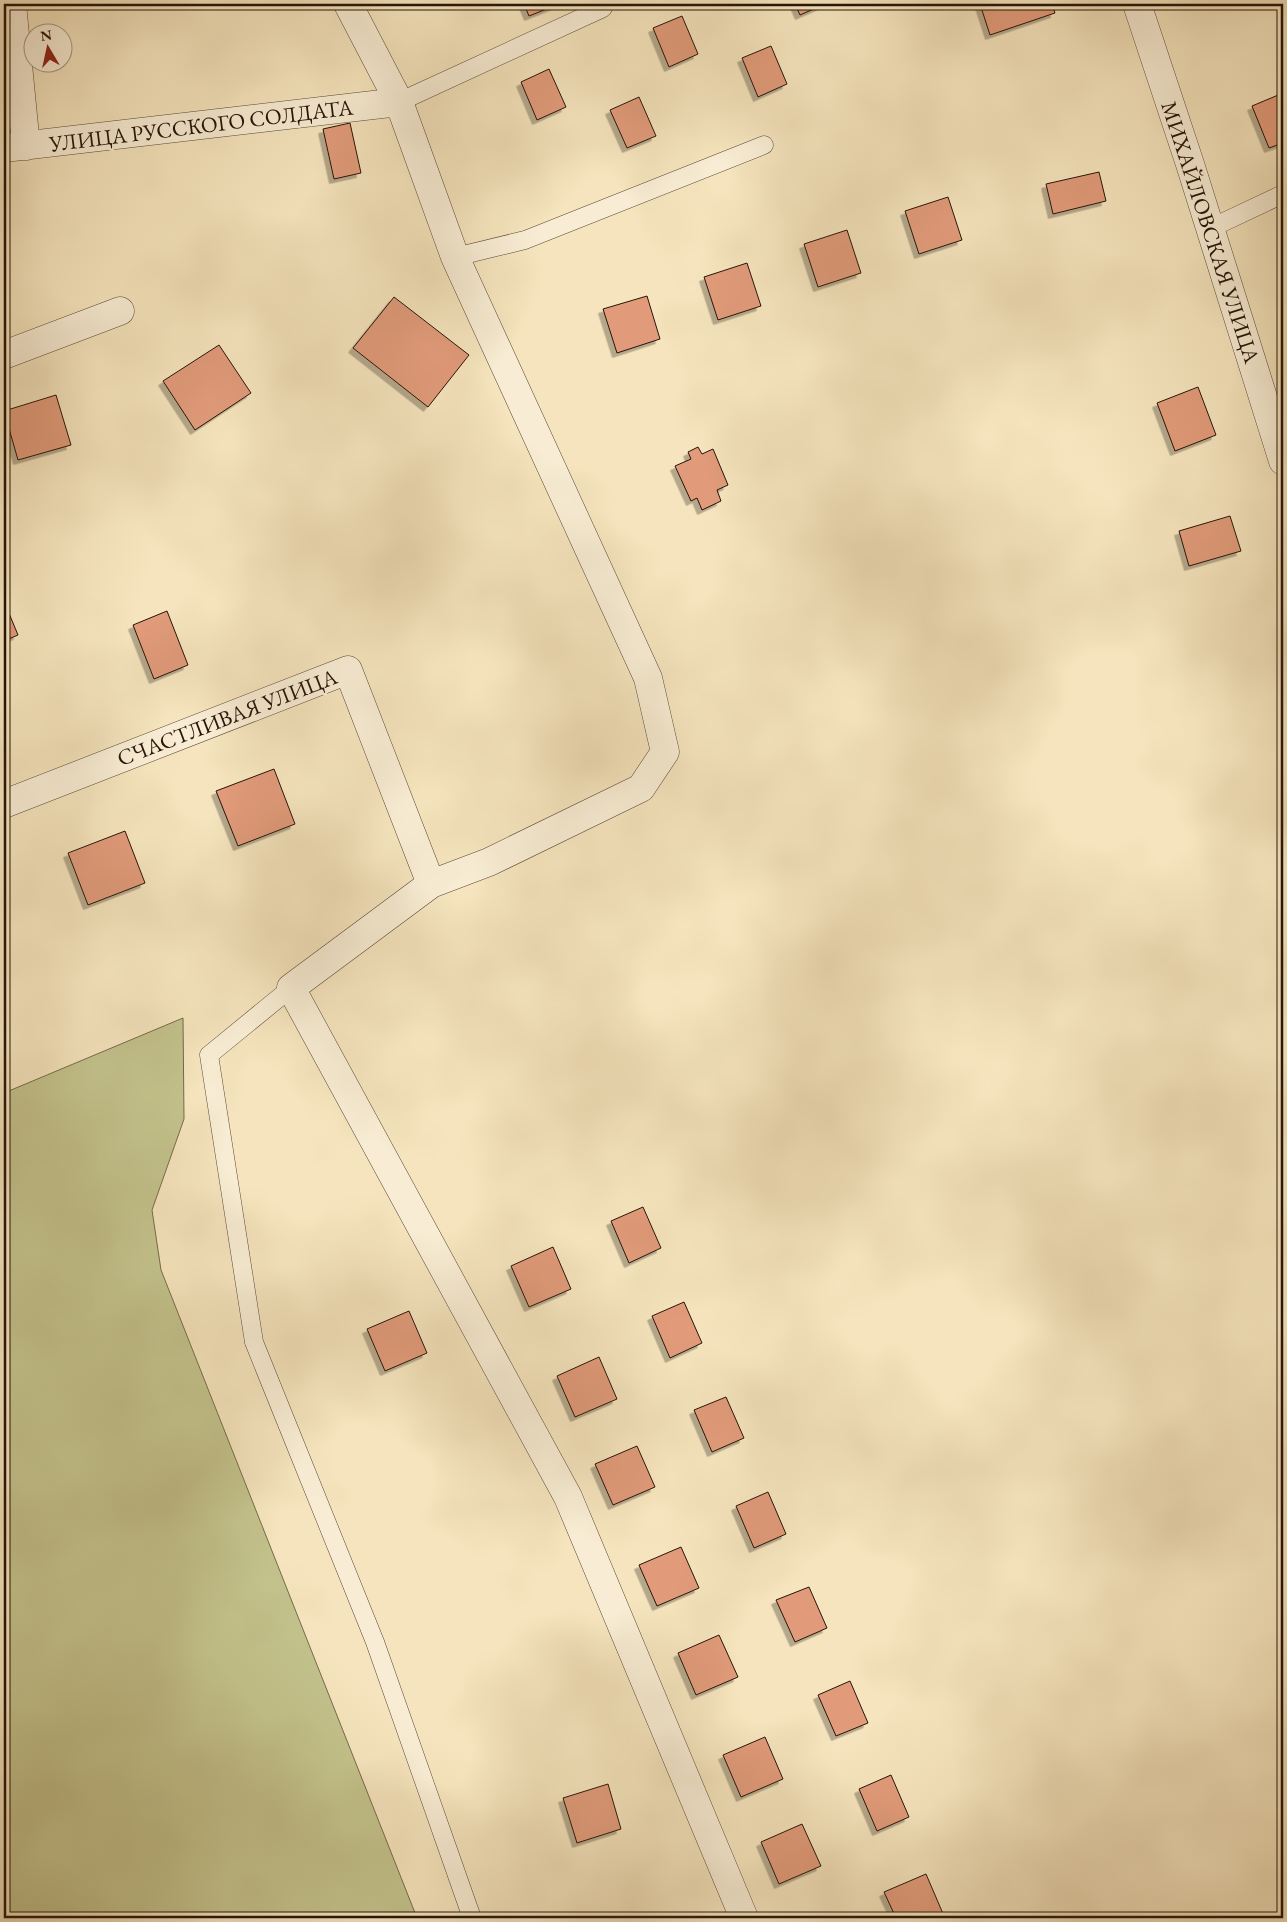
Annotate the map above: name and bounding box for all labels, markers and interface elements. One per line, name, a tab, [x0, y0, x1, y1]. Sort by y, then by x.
north arrow	[22, 22, 72, 72]
text: N	[39, 25, 54, 45]
street label: УЛИЦА РУССКОГО СОЛДАТА	[47, 92, 355, 159]
street label: МИХАЙЛОВСКАЯ УЛИЦА	[1154, 97, 1267, 368]
street label: СЧАСТЛИВАЯ УЛИЦА	[113, 662, 342, 773]

